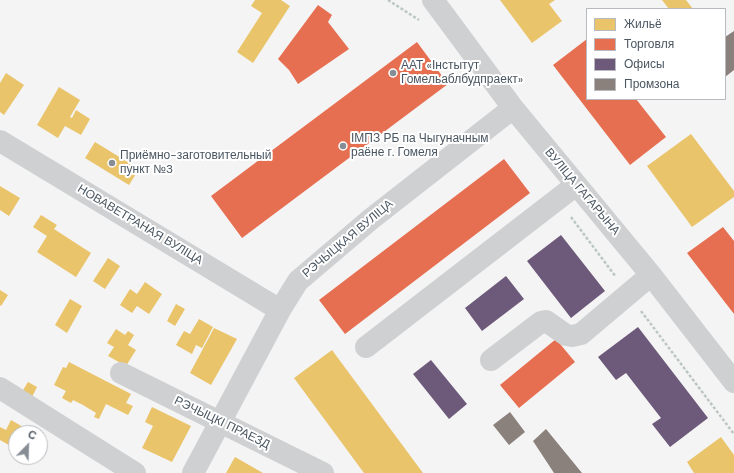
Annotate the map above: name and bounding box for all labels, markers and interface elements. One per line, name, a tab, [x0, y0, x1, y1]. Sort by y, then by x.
legend	[586, 8, 726, 100]
text: Жильё	[624, 16, 662, 32]
text: Торговля	[624, 36, 674, 52]
text: Офисы	[624, 56, 665, 72]
place label: ААТ «Інстытут Гомельаблбудпраект»	[401, 59, 523, 87]
marker: ААТ «Інстытут Гомельаблбудпраект»	[388, 68, 398, 78]
text: Промзона	[624, 76, 679, 92]
place label: ІМПЗ РБ па Чыгуначным раёне г. Гомеля	[351, 132, 489, 160]
marker: ІМПЗ РБ па Чыгуначным раёне г. Гомеля	[338, 141, 348, 151]
street label: ВУЛІЦА ГАГАРЫНА	[542, 146, 622, 238]
place label: Приёмно-заготовительный пункт №3	[120, 149, 271, 177]
marker: Приёмно-заготовительный пункт №3	[107, 158, 117, 168]
street label: НОВАВЕТРАНАЯ ВУЛІЦА	[75, 182, 205, 268]
street label: РЭЧЫЦКАЯ ВУЛІЦА	[300, 197, 396, 281]
street label: РЭЧЫЦКІ ПРАЕЗД	[172, 394, 272, 452]
north arrow	[8, 425, 48, 465]
text: С	[26, 427, 39, 443]

